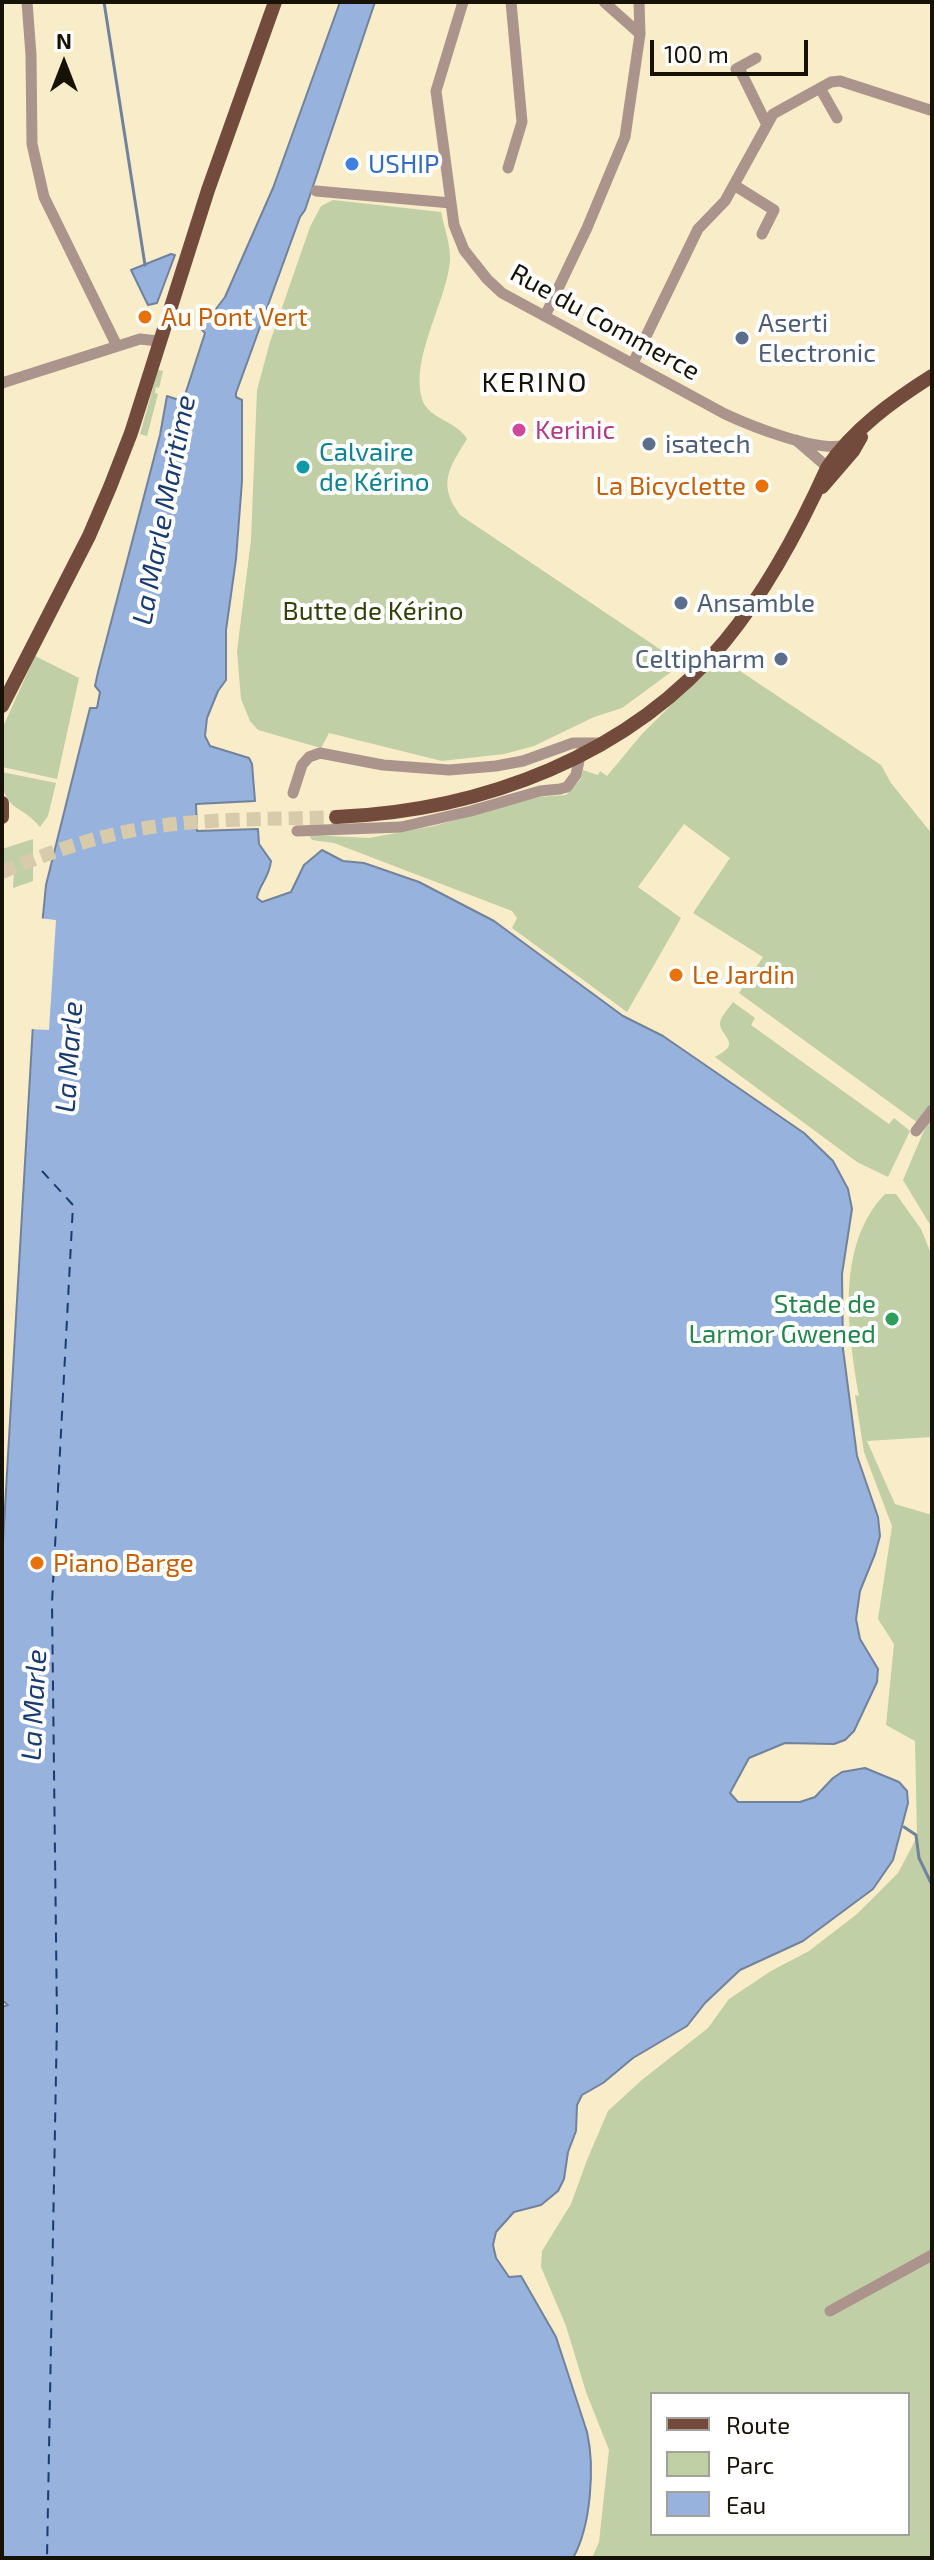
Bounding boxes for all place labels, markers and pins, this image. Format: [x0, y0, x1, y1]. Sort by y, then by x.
place label: USHIP [368, 148, 439, 180]
marker: USHIP [343, 155, 361, 173]
place label: Au Pont Vert [161, 301, 308, 333]
place label: Aserti Electronic [758, 307, 876, 368]
marker: Au Pont Vert [136, 308, 154, 326]
marker: Aserti Electronic [733, 329, 751, 347]
place label: Kerinic [535, 414, 615, 446]
marker: Kerinic [510, 421, 528, 439]
place label: isatech [665, 428, 751, 460]
marker: isatech [640, 435, 658, 453]
place label: Calvaire de Kérino [319, 436, 429, 498]
marker: Calvaire de Kérino [294, 458, 312, 476]
place label: La Bicyclette [596, 470, 746, 502]
marker: La Bicyclette [753, 477, 771, 495]
place label: Ansamble [697, 587, 815, 619]
marker: Ansamble [672, 594, 690, 612]
place label: Celtipharm [635, 643, 765, 675]
marker: Celtipharm [772, 650, 790, 668]
place label: Le Jardin [692, 959, 795, 991]
marker: Le Jardin [667, 966, 685, 984]
place label: Stade de Larmor Gwened [689, 1288, 876, 1350]
marker: Stade de Larmor Gwened [883, 1310, 901, 1328]
place label: Piano Barge [53, 1547, 194, 1579]
marker: Piano Barge [28, 1554, 46, 1572]

